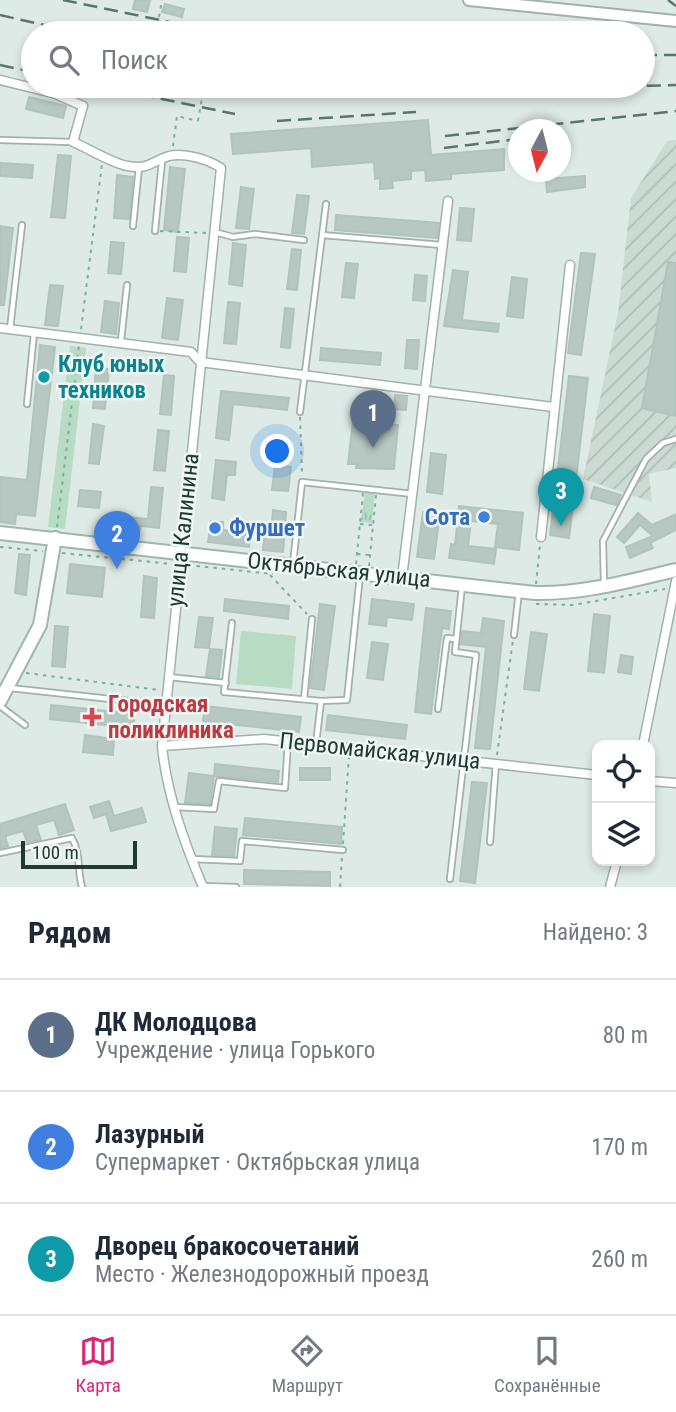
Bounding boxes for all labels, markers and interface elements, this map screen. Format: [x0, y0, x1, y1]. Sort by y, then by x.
search box [21, 21, 655, 98]
icon: search [45, 41, 83, 79]
text: Поиск [101, 45, 168, 75]
north arrow [508, 119, 571, 182]
place label: Клуб юных техников [58, 351, 165, 404]
marker: Клуб юных техников [36, 369, 52, 385]
pin: 1 [350, 390, 396, 448]
your location [260, 434, 294, 468]
street label: улица Калинина [162, 452, 204, 608]
pin: 3 [538, 468, 584, 526]
place label: Сота [425, 504, 470, 531]
marker: Сота [476, 509, 492, 525]
pin: 2 [94, 511, 140, 569]
place label: Фуршет [229, 515, 305, 542]
marker: Фуршет [207, 520, 223, 536]
street label: Октябрьская улица [246, 547, 432, 593]
place label: Городская поликлиника [108, 691, 234, 744]
marker: Городская поликлиника [82, 707, 102, 727]
street label: Первомайская улица [278, 727, 482, 775]
map controls [592, 740, 655, 866]
button: locate [592, 740, 655, 803]
button: layers [592, 803, 655, 866]
scale bar [21, 838, 136, 870]
text: 100 m [32, 841, 79, 864]
text: Рядом [28, 915, 112, 950]
text: Найдено: 3 [543, 919, 648, 946]
text: ДК Молодцова [95, 1007, 257, 1037]
text: 1 [45, 1022, 57, 1049]
text: 80 m [603, 1022, 648, 1049]
text: Учреждение · улица Горького [95, 1037, 375, 1064]
text: Лазурный [95, 1119, 204, 1149]
text: 2 [45, 1134, 57, 1161]
text: 170 m [591, 1134, 648, 1161]
text: Супермаркет · Октябрьская улица [95, 1149, 420, 1176]
text: Дворец бракосочетаний [95, 1231, 359, 1261]
text: 3 [45, 1246, 57, 1273]
text: 260 m [591, 1246, 648, 1273]
text: Место · Железнодорожный проезд [95, 1261, 429, 1288]
tab: Карта [75, 1332, 121, 1397]
tab: Маршрут [272, 1332, 343, 1397]
tab: Сохранённые [494, 1332, 601, 1397]

